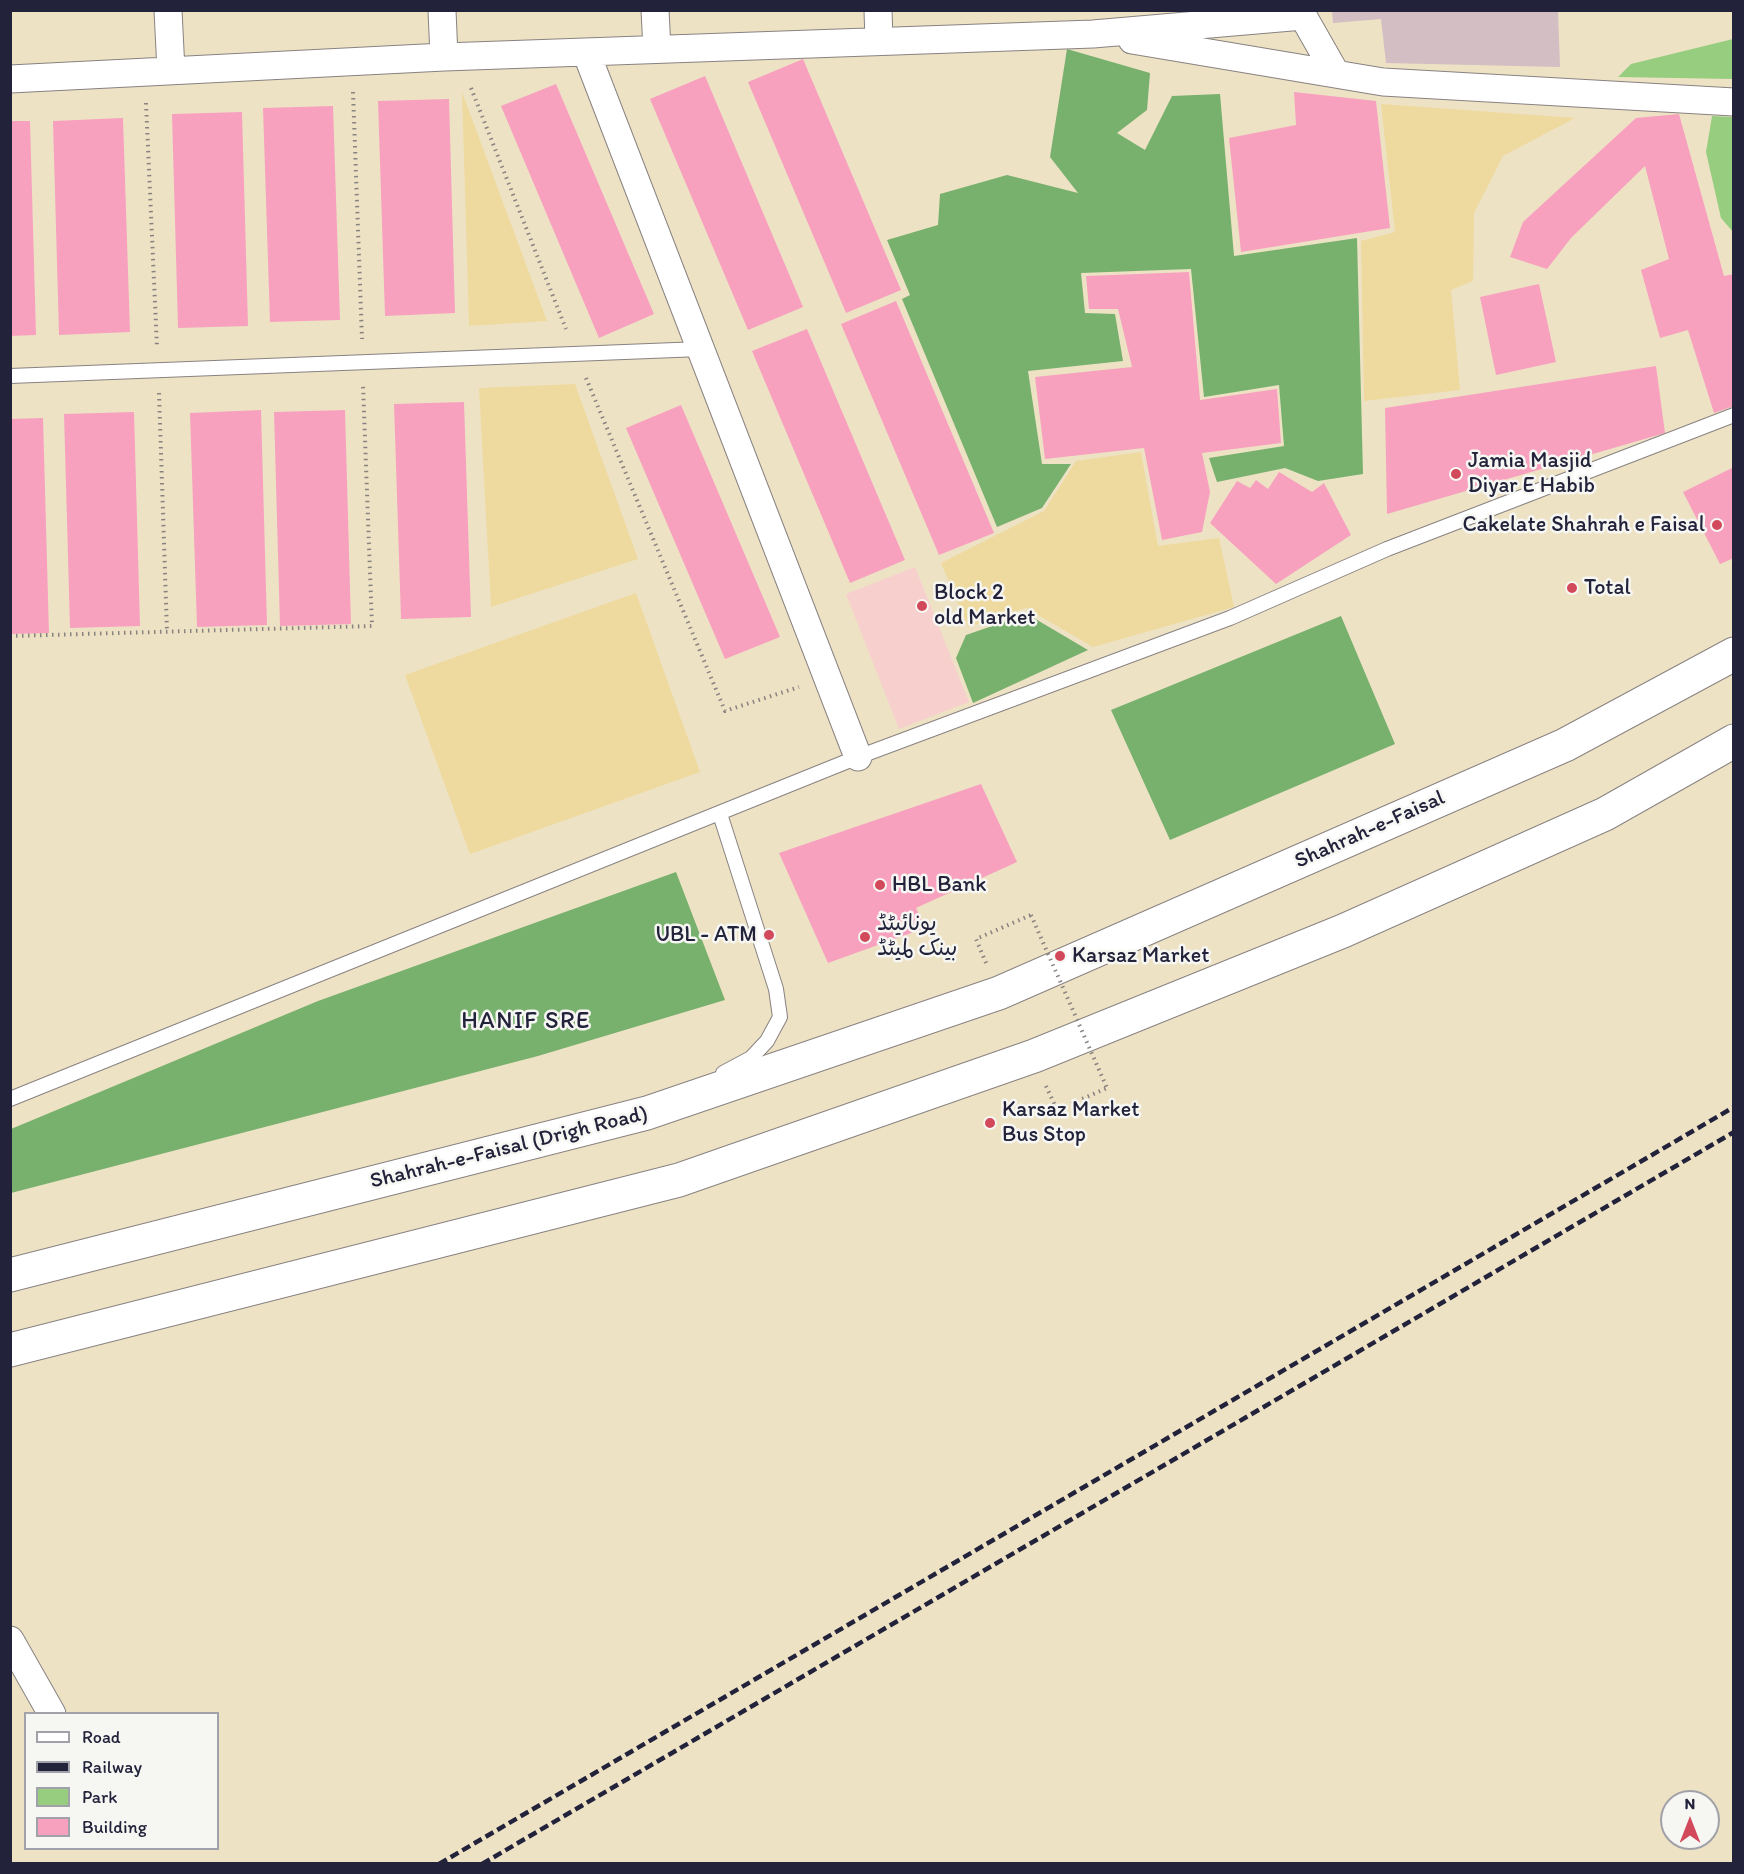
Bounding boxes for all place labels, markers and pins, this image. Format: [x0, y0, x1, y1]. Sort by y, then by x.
place label: Jamia Masjid Diyar E Habib [1468, 448, 1595, 500]
marker: Jamia Masjid Diyar E Habib [1449, 467, 1463, 481]
place label: Cakelate Shahrah e Faisal [1462, 512, 1705, 538]
marker: Cakelate Shahrah e Faisal [1710, 518, 1724, 532]
place label: Total [1584, 575, 1631, 601]
place label: Block 2 old Market [934, 580, 1036, 632]
marker: Total [1565, 581, 1579, 595]
marker: Block 2 old Market [915, 599, 929, 613]
place label: HBL Bank [892, 872, 987, 898]
marker: HBL Bank [873, 878, 887, 892]
place label: یونائیٹڈ بینک لمیٹڈ [877, 911, 958, 962]
place label: UBL - ATM [655, 922, 757, 948]
marker: UBL - ATM [762, 928, 776, 942]
marker: یونائیٹڈ بینک لمیٹڈ [858, 930, 872, 944]
place label: Karsaz Market [1072, 943, 1209, 969]
marker: Karsaz Market [1053, 949, 1067, 963]
place label: Karsaz Market Bus Stop [1002, 1097, 1139, 1148]
marker: Karsaz Market Bus Stop [983, 1116, 997, 1130]

